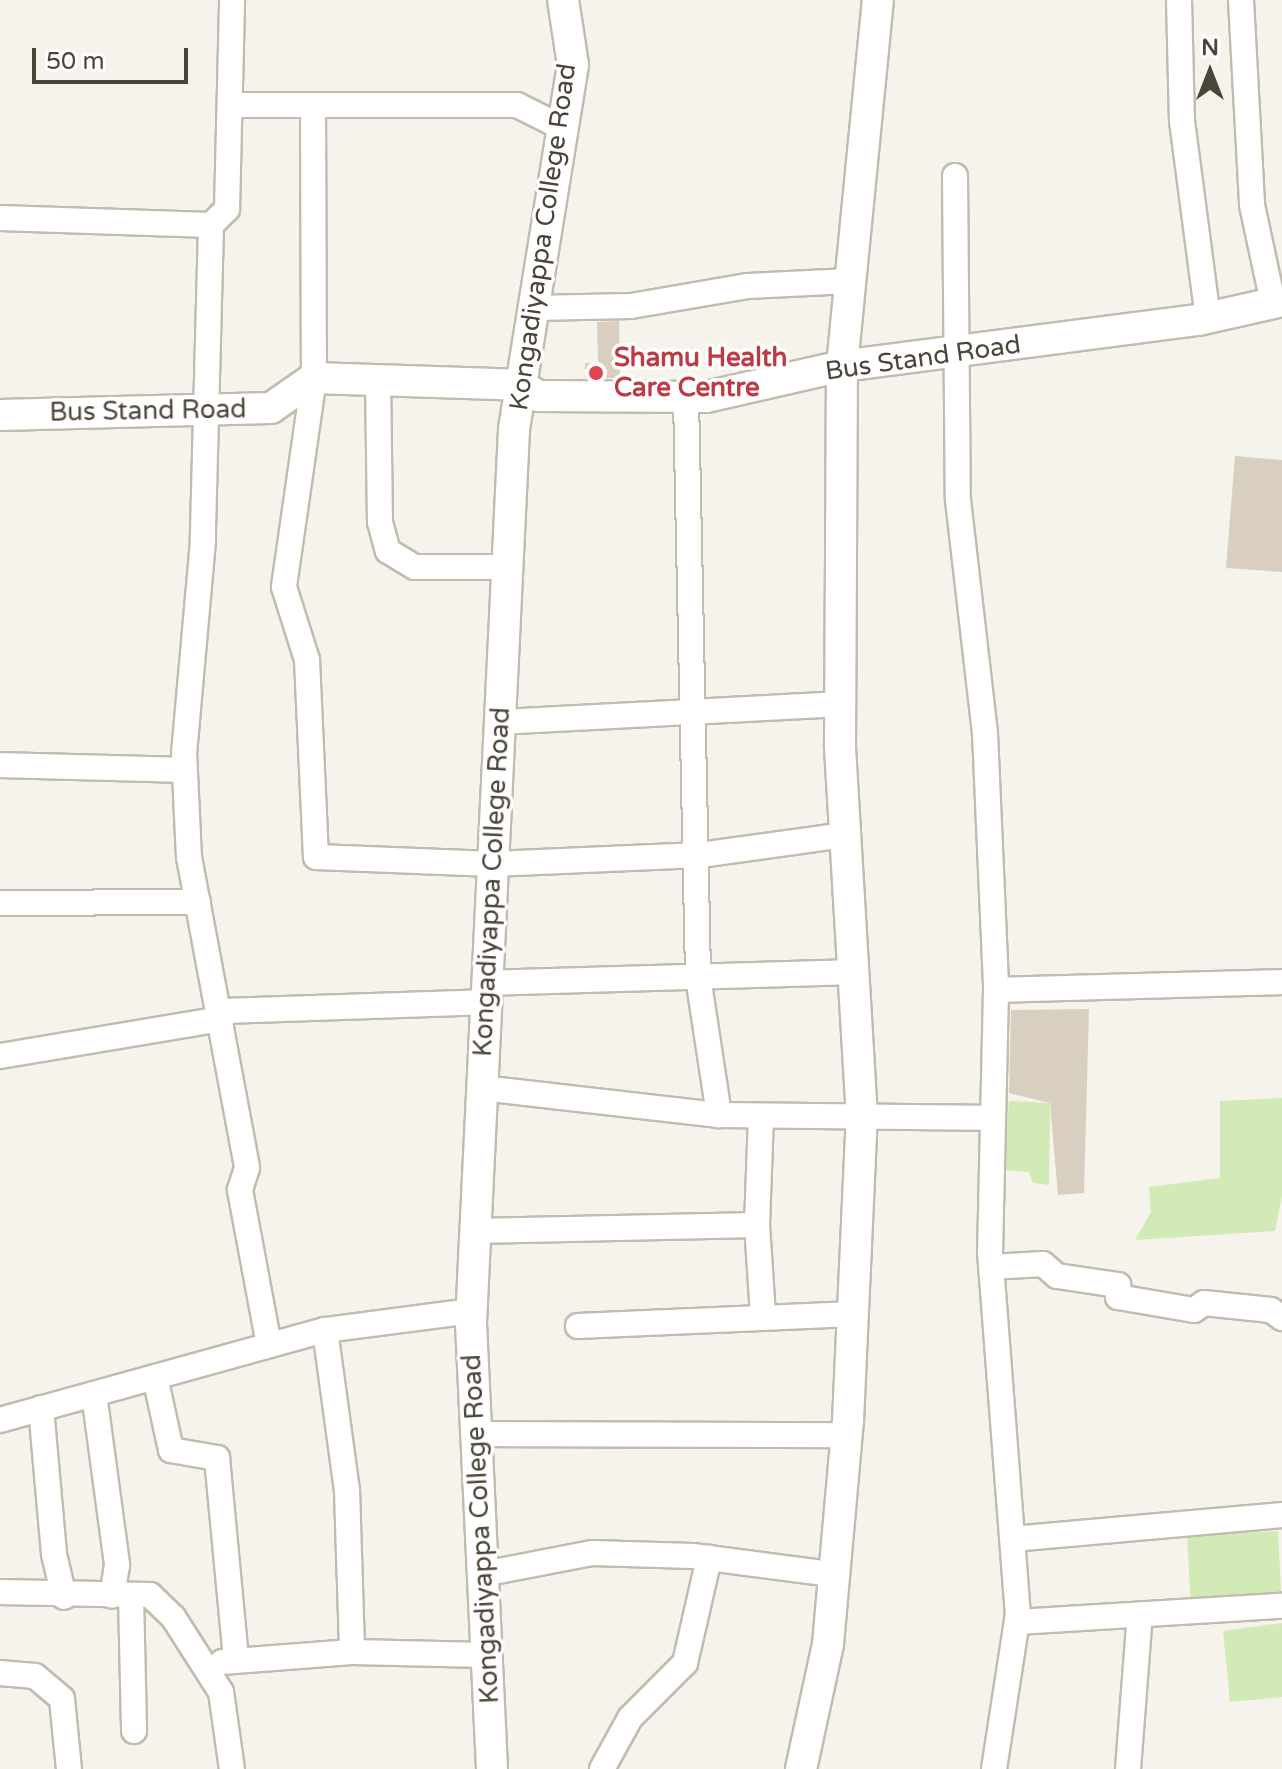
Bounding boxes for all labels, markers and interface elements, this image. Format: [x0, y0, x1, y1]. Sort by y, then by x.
scale bar [36, 32, 192, 82]
north arrow [1170, 32, 1250, 112]
text: N [1201, 35, 1219, 61]
text: 50 m [46, 47, 104, 76]
street label: Kongadiyappa College Road [503, 62, 583, 412]
street label: Bus Stand Road [823, 329, 1023, 387]
place label: Shamu Health Care Centre [614, 342, 787, 404]
marker: Shamu Health Care Centre [585, 362, 607, 384]
street label: Bus Stand Road [49, 394, 247, 428]
street label: Kongadiyappa College Road [467, 706, 517, 1058]
street label: Kongadiyappa College Road [456, 1353, 506, 1705]

